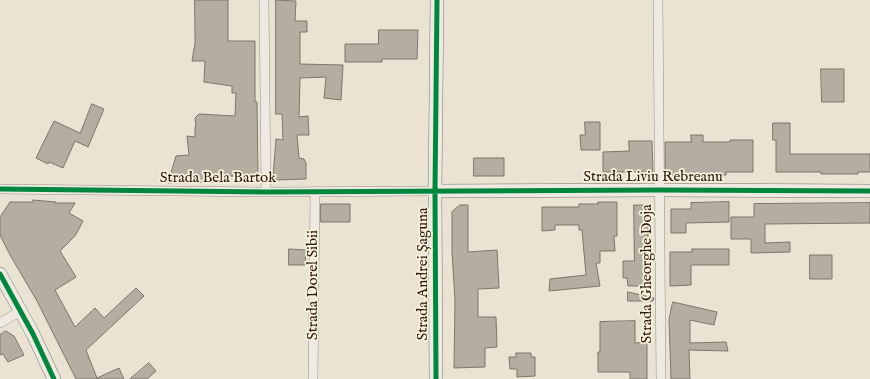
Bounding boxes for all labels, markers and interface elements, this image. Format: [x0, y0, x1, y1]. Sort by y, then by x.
street label: Strada Liviu Rebreanu [583, 169, 723, 187]
street label: Strada Bela Bartok [160, 170, 276, 188]
street label: Strada Gheorghe Doja [639, 204, 657, 344]
street label: Strada Andrei Șaguna [415, 208, 433, 340]
street label: Strada Dorel Sibii [305, 230, 323, 340]

